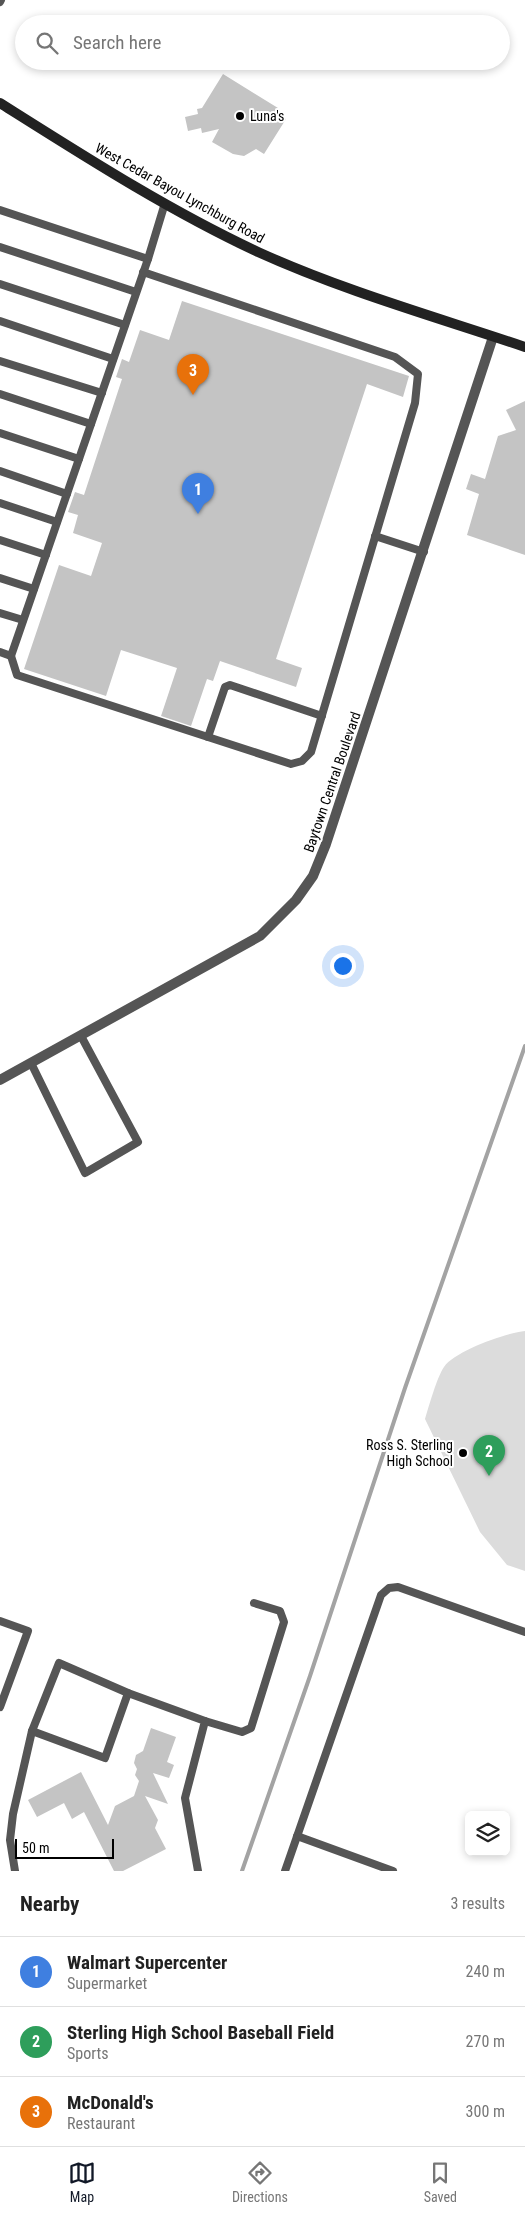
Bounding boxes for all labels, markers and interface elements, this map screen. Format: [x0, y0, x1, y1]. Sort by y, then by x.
search box [15, 15, 510, 70]
icon: search [33, 29, 61, 57]
text: Search here [73, 31, 161, 54]
place label: Luna's [250, 108, 284, 124]
marker: Luna's [234, 110, 246, 122]
street label: West Cedar Bayou Lynchburg Road [93, 140, 267, 246]
pin: 3 [177, 354, 209, 395]
pin: 1 [182, 473, 214, 514]
street label: Baytown Central Boulevard [300, 710, 364, 854]
your location [330, 953, 356, 979]
pin: 2 [473, 1435, 505, 1476]
place label: Ross S. Sterling High School [366, 1437, 453, 1469]
marker: Ross S. Sterling High School [457, 1447, 469, 1459]
map controls [465, 1811, 510, 1856]
button: layers [465, 1811, 510, 1856]
scale bar [15, 1836, 114, 1859]
text: 50 m [22, 1840, 50, 1856]
text: Nearby [20, 1892, 79, 1916]
text: 3 results [450, 1894, 505, 1913]
text: Walmart Supercenter [67, 1951, 227, 1974]
text: 1 [32, 1962, 40, 1981]
text: 240 m [466, 1962, 505, 1981]
text: Supermarket [67, 1974, 147, 1993]
text: Sterling High School Baseball Field [67, 2021, 334, 2044]
text: 2 [32, 2032, 40, 2051]
text: 270 m [466, 2032, 505, 2051]
text: Sports [67, 2044, 109, 2063]
text: McDonald's [67, 2091, 154, 2114]
text: 3 [32, 2102, 40, 2121]
text: 300 m [466, 2102, 505, 2121]
text: Restaurant [67, 2114, 135, 2133]
tab: Map [68, 2159, 96, 2205]
tab: Directions [232, 2159, 288, 2205]
tab: Saved [424, 2159, 457, 2205]

